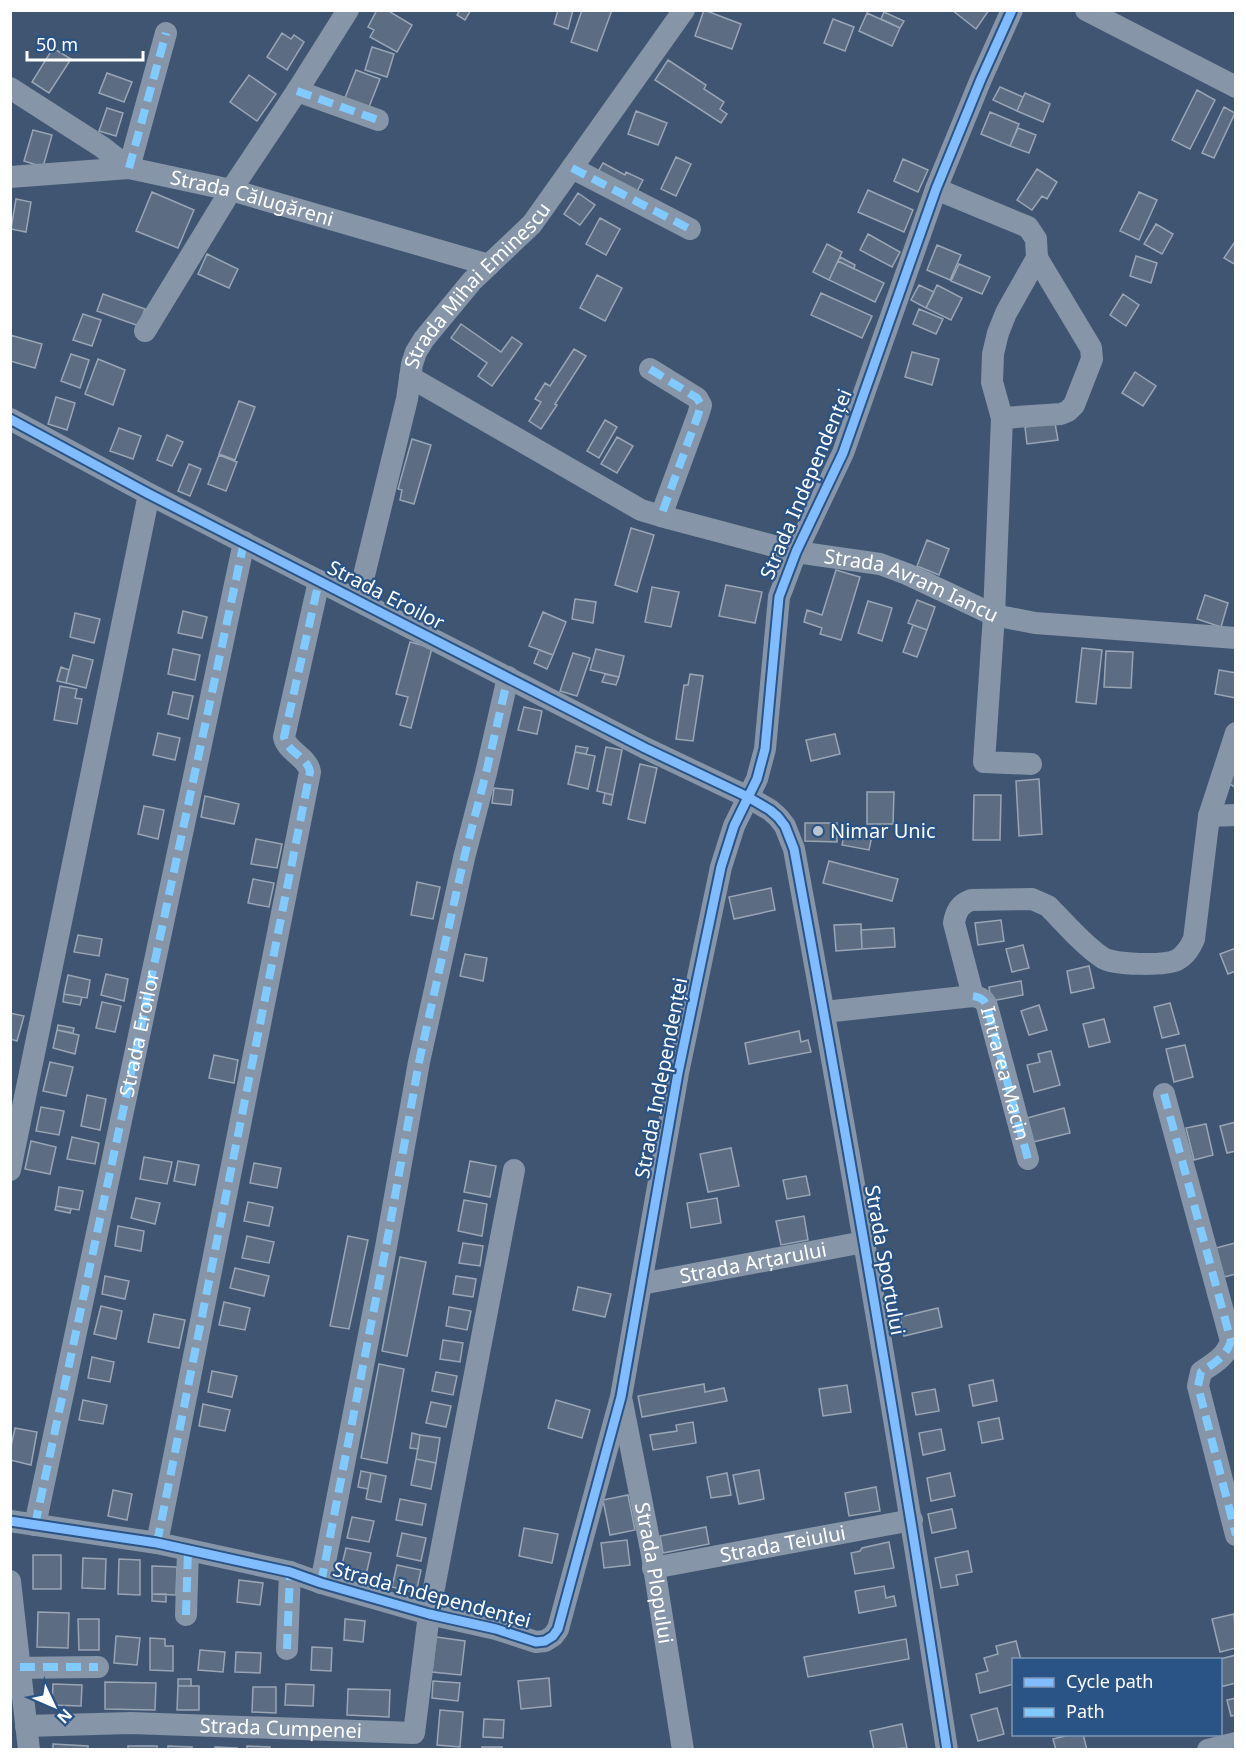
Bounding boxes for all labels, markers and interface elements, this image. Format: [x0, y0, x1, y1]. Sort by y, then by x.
scale bar [27, 24, 142, 62]
text: 50 m [36, 32, 78, 56]
street label: Strada Călugăreni [168, 163, 337, 232]
street label: Strada Mihai Eminescu [397, 197, 556, 372]
street label: Strada Independenței [753, 385, 858, 583]
street label: Strada Avram Iancu [823, 542, 1003, 628]
street label: Strada Eroilor [323, 554, 449, 636]
place label: Nimar Unic [830, 817, 935, 844]
marker: Nimar Unic [811, 824, 825, 838]
street label: Strada Eroilor [112, 969, 165, 1099]
street label: Strada Independenței [628, 975, 693, 1181]
street label: Intrarea Macin [975, 1003, 1036, 1143]
street label: Strada Sportului [859, 1183, 912, 1337]
street label: Strada Arțarului [677, 1235, 829, 1289]
street label: Strada Plopului [629, 1500, 680, 1645]
street label: Strada Teiului [718, 1519, 848, 1568]
street label: Strada Independenței [330, 1555, 534, 1634]
legend [1012, 1658, 1222, 1736]
text: Cycle path [1066, 1669, 1153, 1693]
north arrow [24, 1676, 84, 1736]
text: Path [1066, 1699, 1105, 1723]
text: N [52, 1704, 77, 1729]
street label: Strada Cumpenei [199, 1711, 362, 1744]

